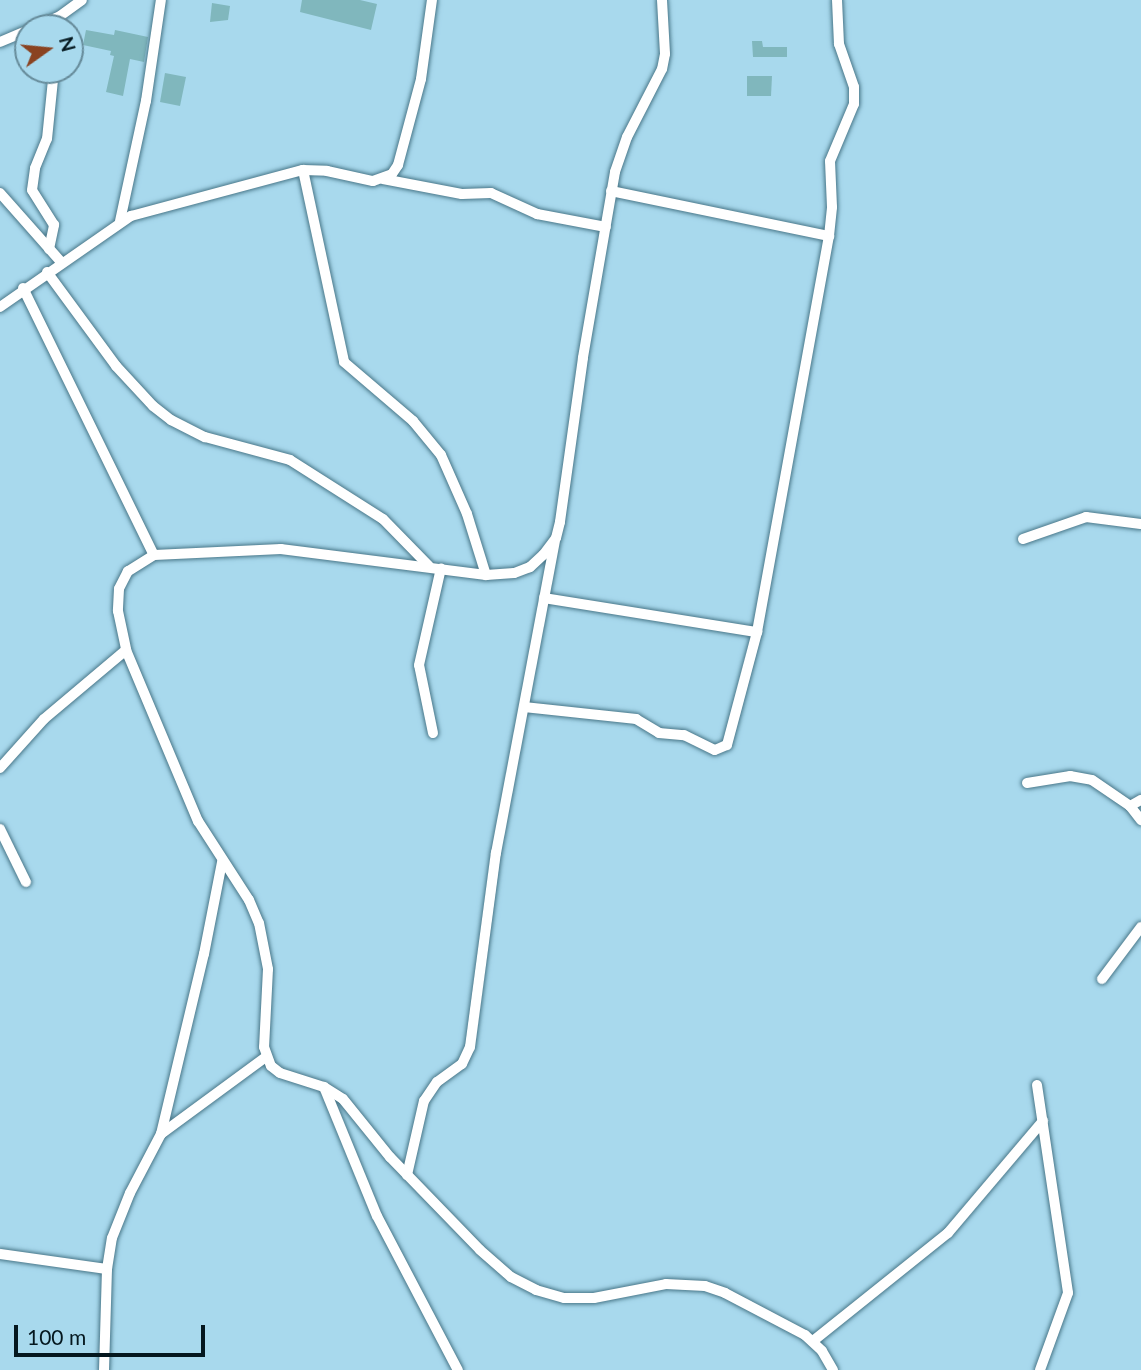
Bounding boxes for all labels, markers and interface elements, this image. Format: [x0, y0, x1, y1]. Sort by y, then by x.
north arrow [14, 14, 84, 84]
text: N [55, 34, 81, 54]
scale bar [18, 1310, 208, 1354]
text: 100 m [27, 1324, 86, 1349]

